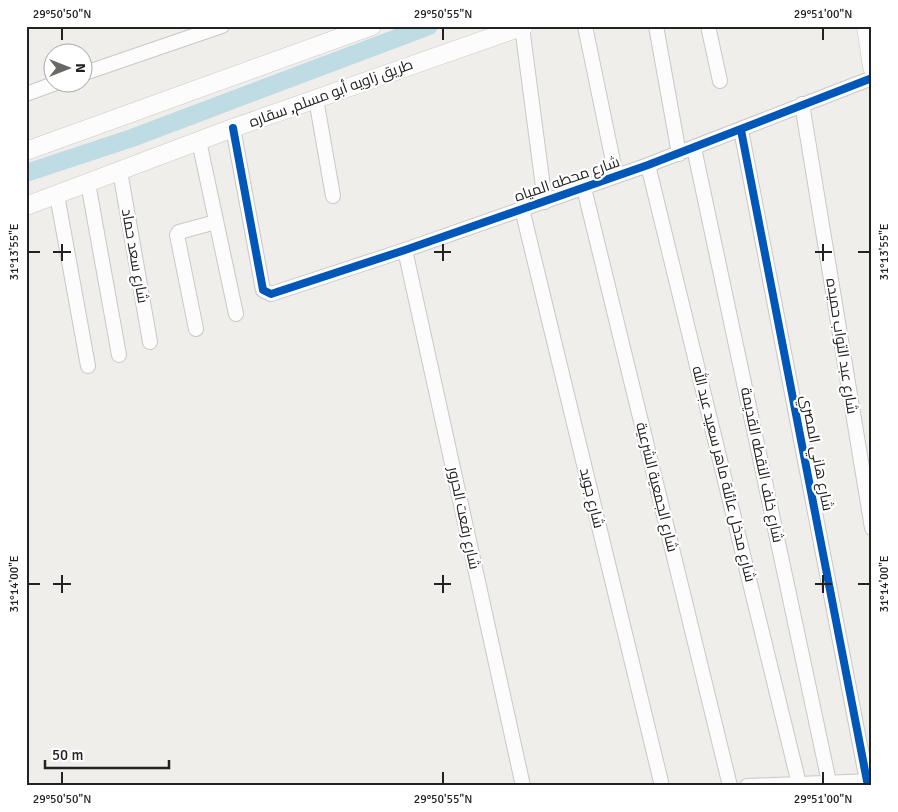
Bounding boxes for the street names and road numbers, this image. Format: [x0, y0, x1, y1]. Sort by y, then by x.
street label: طريق زاويه أبو مسلم, سقاره [246, 54, 416, 132]
street label: شارع محطه المياه [512, 153, 623, 207]
street label: شارع سعد حماد [116, 207, 152, 305]
street label: شارع عبد التواب حميده [820, 277, 862, 415]
street label: شارع مدخل عائلة ماهر سعيد عبد الله [686, 364, 761, 584]
street label: شارع خلف النقطه القديمة [735, 386, 787, 545]
street label: شارع هاني المصري [794, 393, 837, 513]
street label: شارع الجمعية الشرعية [630, 420, 682, 554]
street label: شارع رفعت الحرور [442, 464, 484, 571]
street label: شارع جويد [574, 466, 608, 530]

